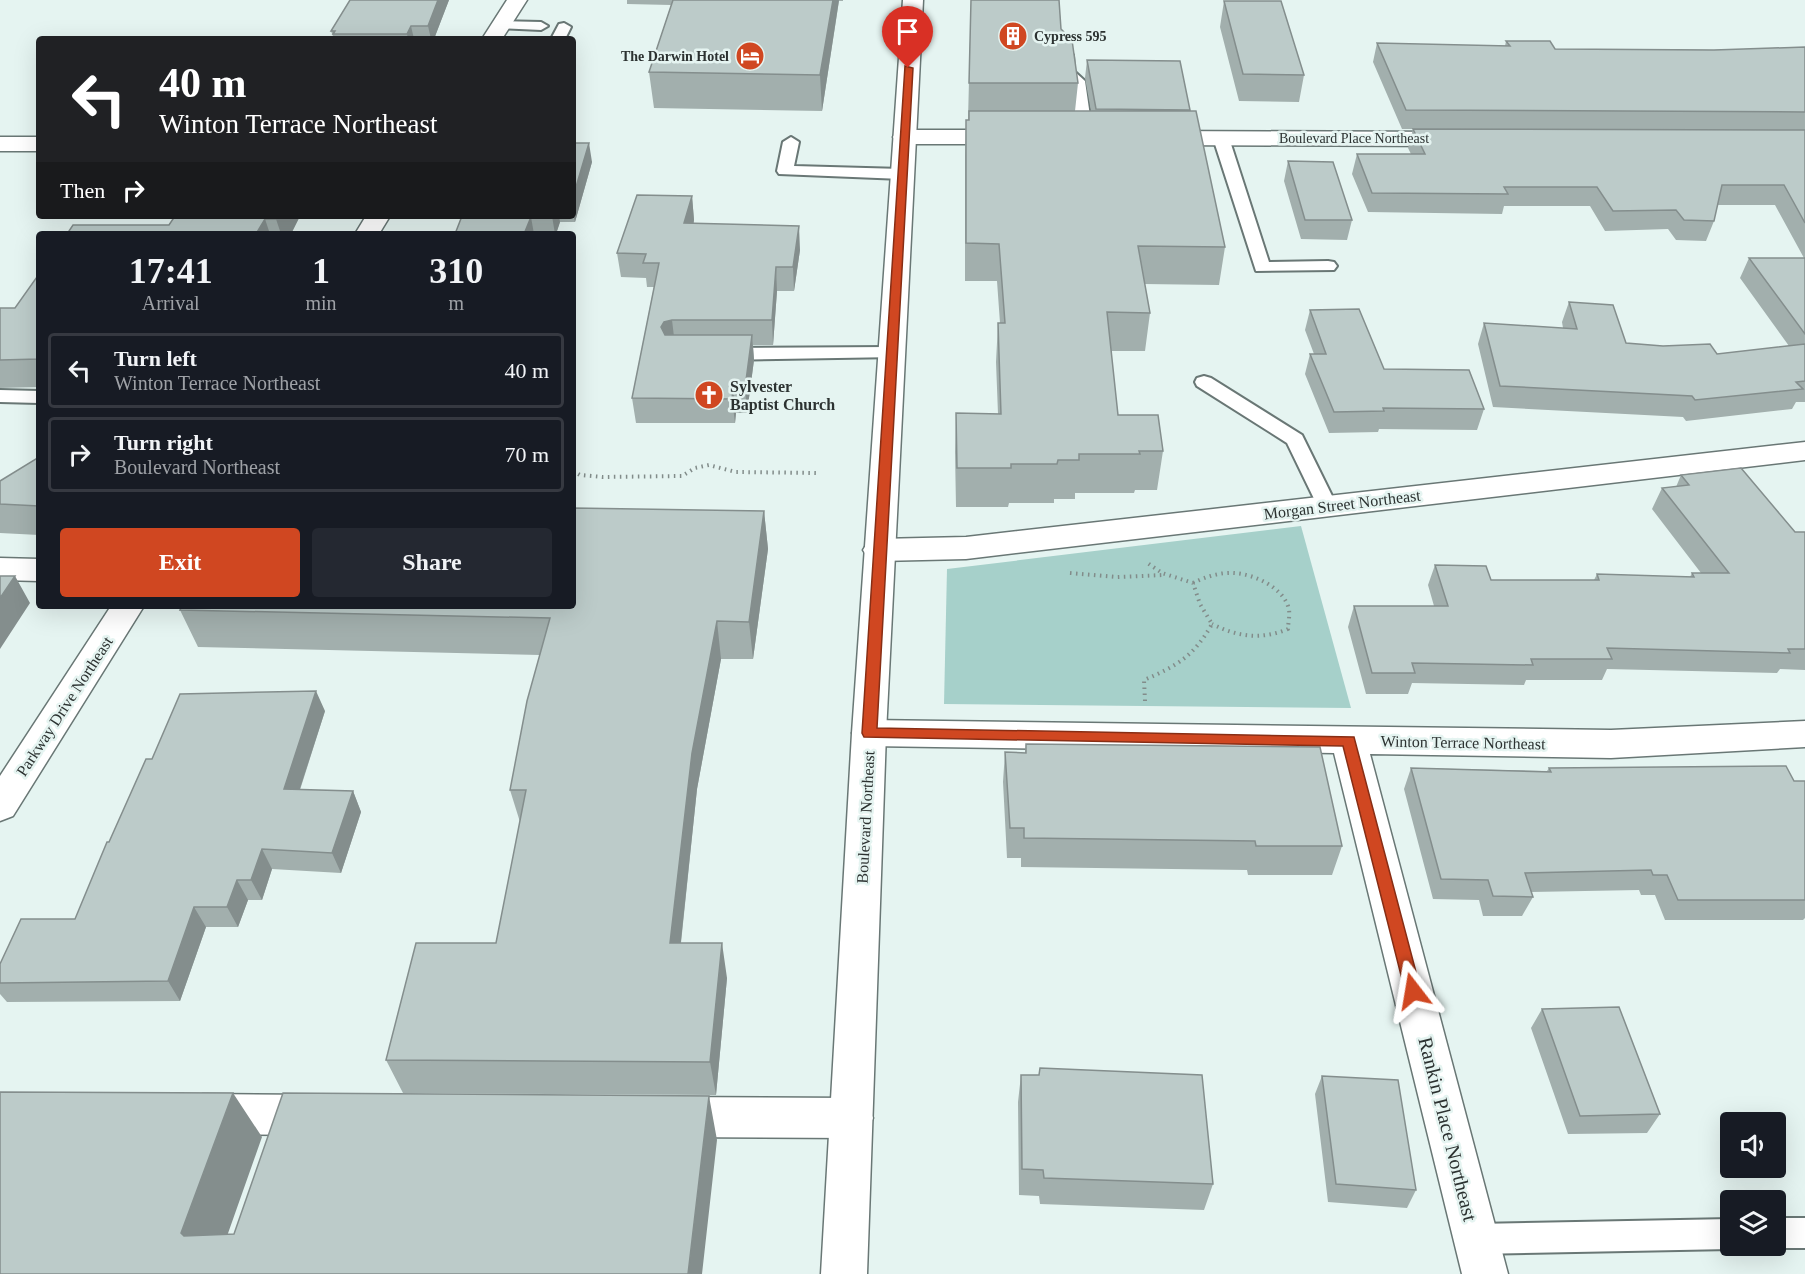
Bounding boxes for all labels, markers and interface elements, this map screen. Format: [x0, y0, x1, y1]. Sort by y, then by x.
pin [882, 6, 933, 68]
icon: arrive [891, 15, 924, 48]
building icon: Cypress 595 [997, 20, 1029, 52]
place label: Cypress 595 [1034, 29, 1106, 44]
hotel icon: The Darwin Hotel [734, 40, 766, 72]
place label: The Darwin Hotel [621, 49, 729, 64]
icon: left [60, 60, 138, 138]
text: 40 m [159, 60, 247, 106]
text: Winton Terrace Northeast [159, 109, 437, 139]
street label: Boulevard Place Northeast [1279, 131, 1429, 146]
icon: right [117, 174, 150, 207]
text: Then [60, 178, 105, 203]
text: 17:41 [129, 251, 213, 291]
text: 1 [312, 251, 330, 291]
text: 310 [429, 251, 483, 291]
text: Arrival [142, 292, 200, 314]
text: min [305, 292, 337, 314]
text: m [449, 292, 464, 314]
text: Turn left [114, 346, 197, 371]
icon: left [63, 354, 96, 387]
text: 40 m [504, 358, 549, 383]
text: Winton Terrace Northeast [114, 372, 320, 394]
place label: Sylvester Baptist Church [730, 378, 835, 414]
church icon: Sylvester Baptist Church [693, 379, 725, 411]
text: Turn right [114, 430, 213, 455]
icon: right [63, 438, 96, 471]
text: 70 m [504, 442, 549, 467]
text: Boulevard Northeast [114, 456, 280, 478]
street label: Morgan Street Northeast [1263, 486, 1422, 524]
button: Exit [60, 528, 300, 597]
button: Share [312, 528, 552, 597]
street label: Parkway Drive Northeast [13, 633, 117, 780]
street label: Winton Terrace Northeast [1380, 733, 1546, 752]
street label: Boulevard Northeast [854, 750, 877, 884]
position arrow [1381, 959, 1445, 1023]
street label: Rankin Place Northeast [1414, 1035, 1482, 1224]
map controls [1720, 1112, 1786, 1256]
button: sound [1720, 1112, 1786, 1178]
button: layers [1720, 1190, 1786, 1256]

